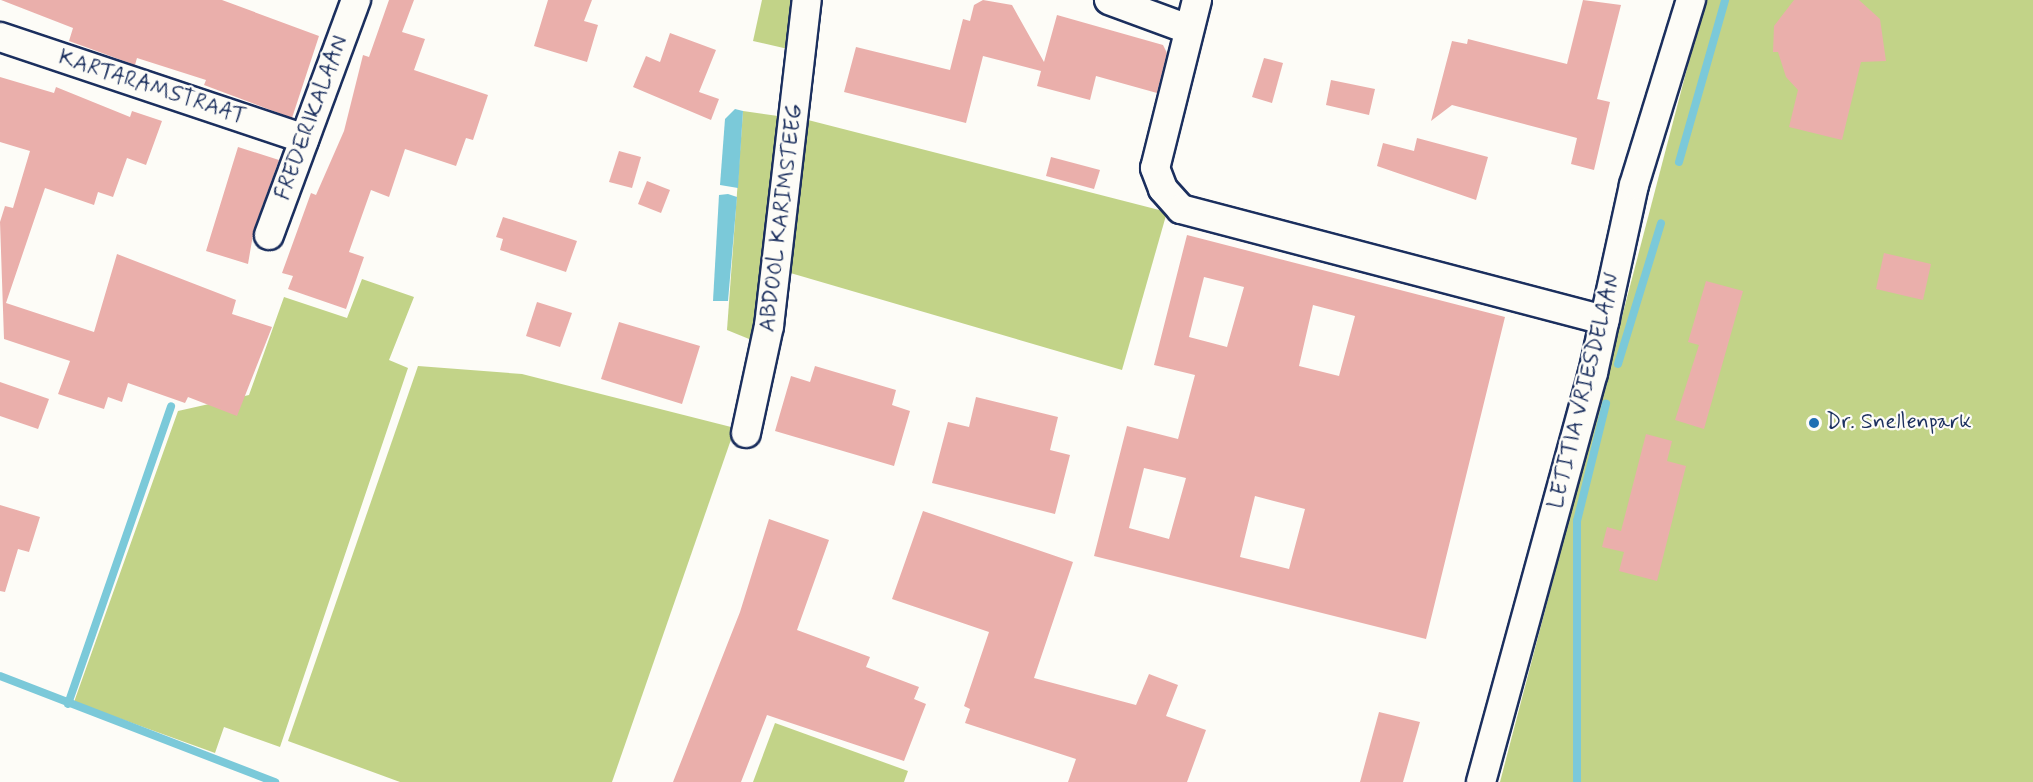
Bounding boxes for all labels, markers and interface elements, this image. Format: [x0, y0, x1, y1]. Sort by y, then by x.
street label: FREDERIKALAAN [270, 32, 354, 204]
street label: KARTARAMSTRAAT [55, 45, 249, 131]
street label: ABDOOL KARIMSTEEG [755, 102, 809, 334]
street label: LETITIA VRIESDELAAN [1543, 270, 1627, 512]
place label: Dr. Snellenpark [1826, 410, 1972, 436]
marker: Dr. Snellenpark [1807, 416, 1821, 430]

